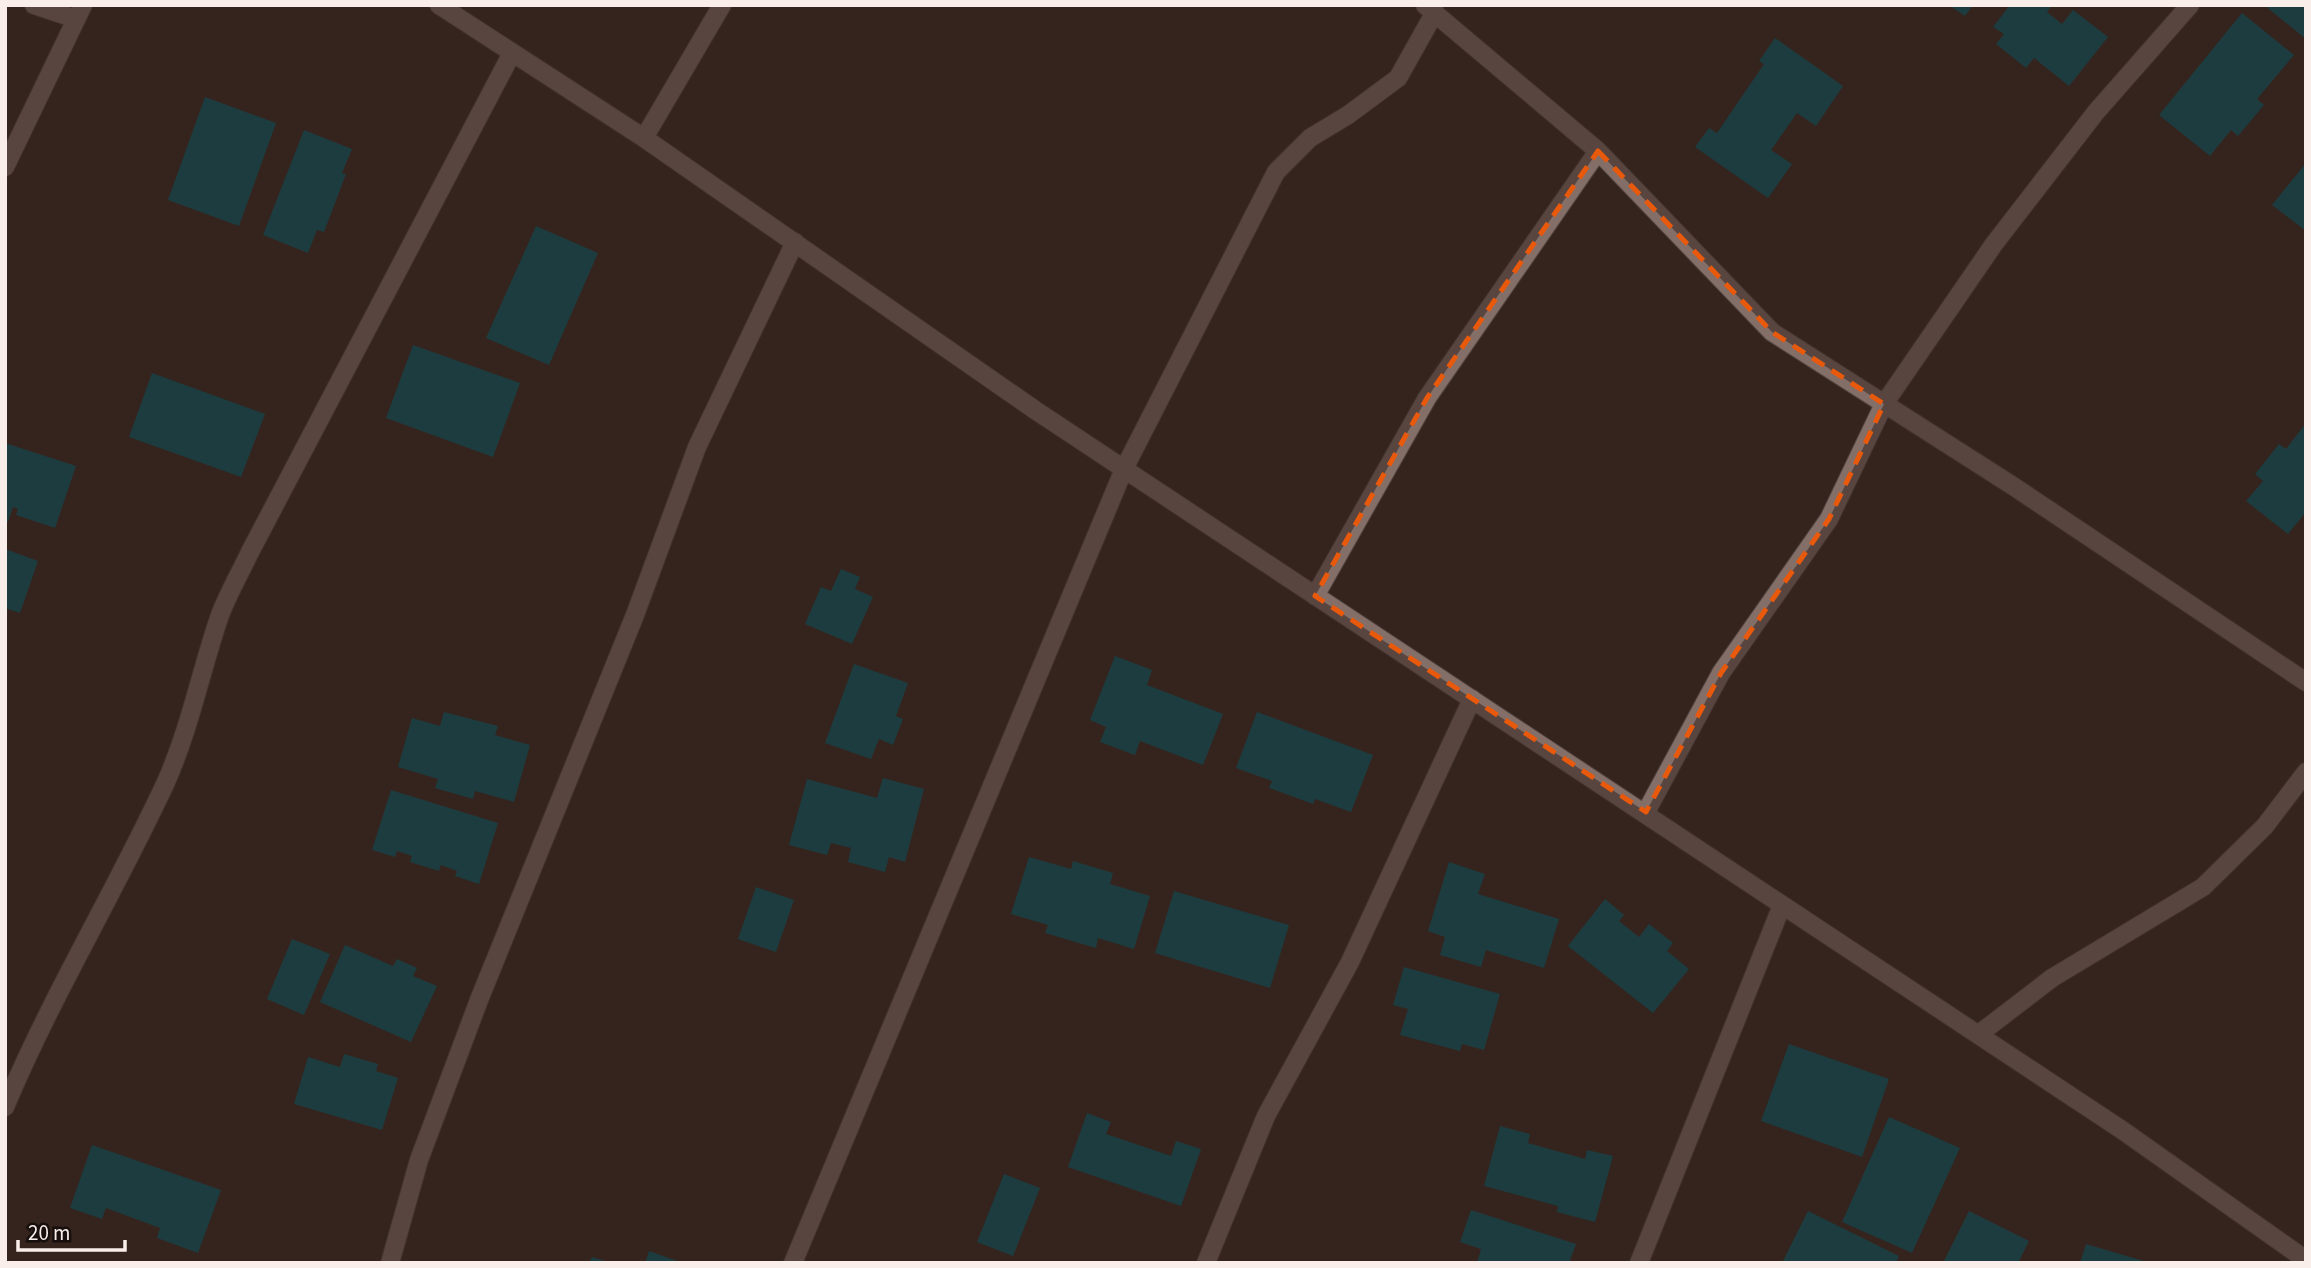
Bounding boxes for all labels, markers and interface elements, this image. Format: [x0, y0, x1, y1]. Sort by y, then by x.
scale bar [18, 1208, 124, 1252]
text: 20 m [28, 1218, 70, 1248]

